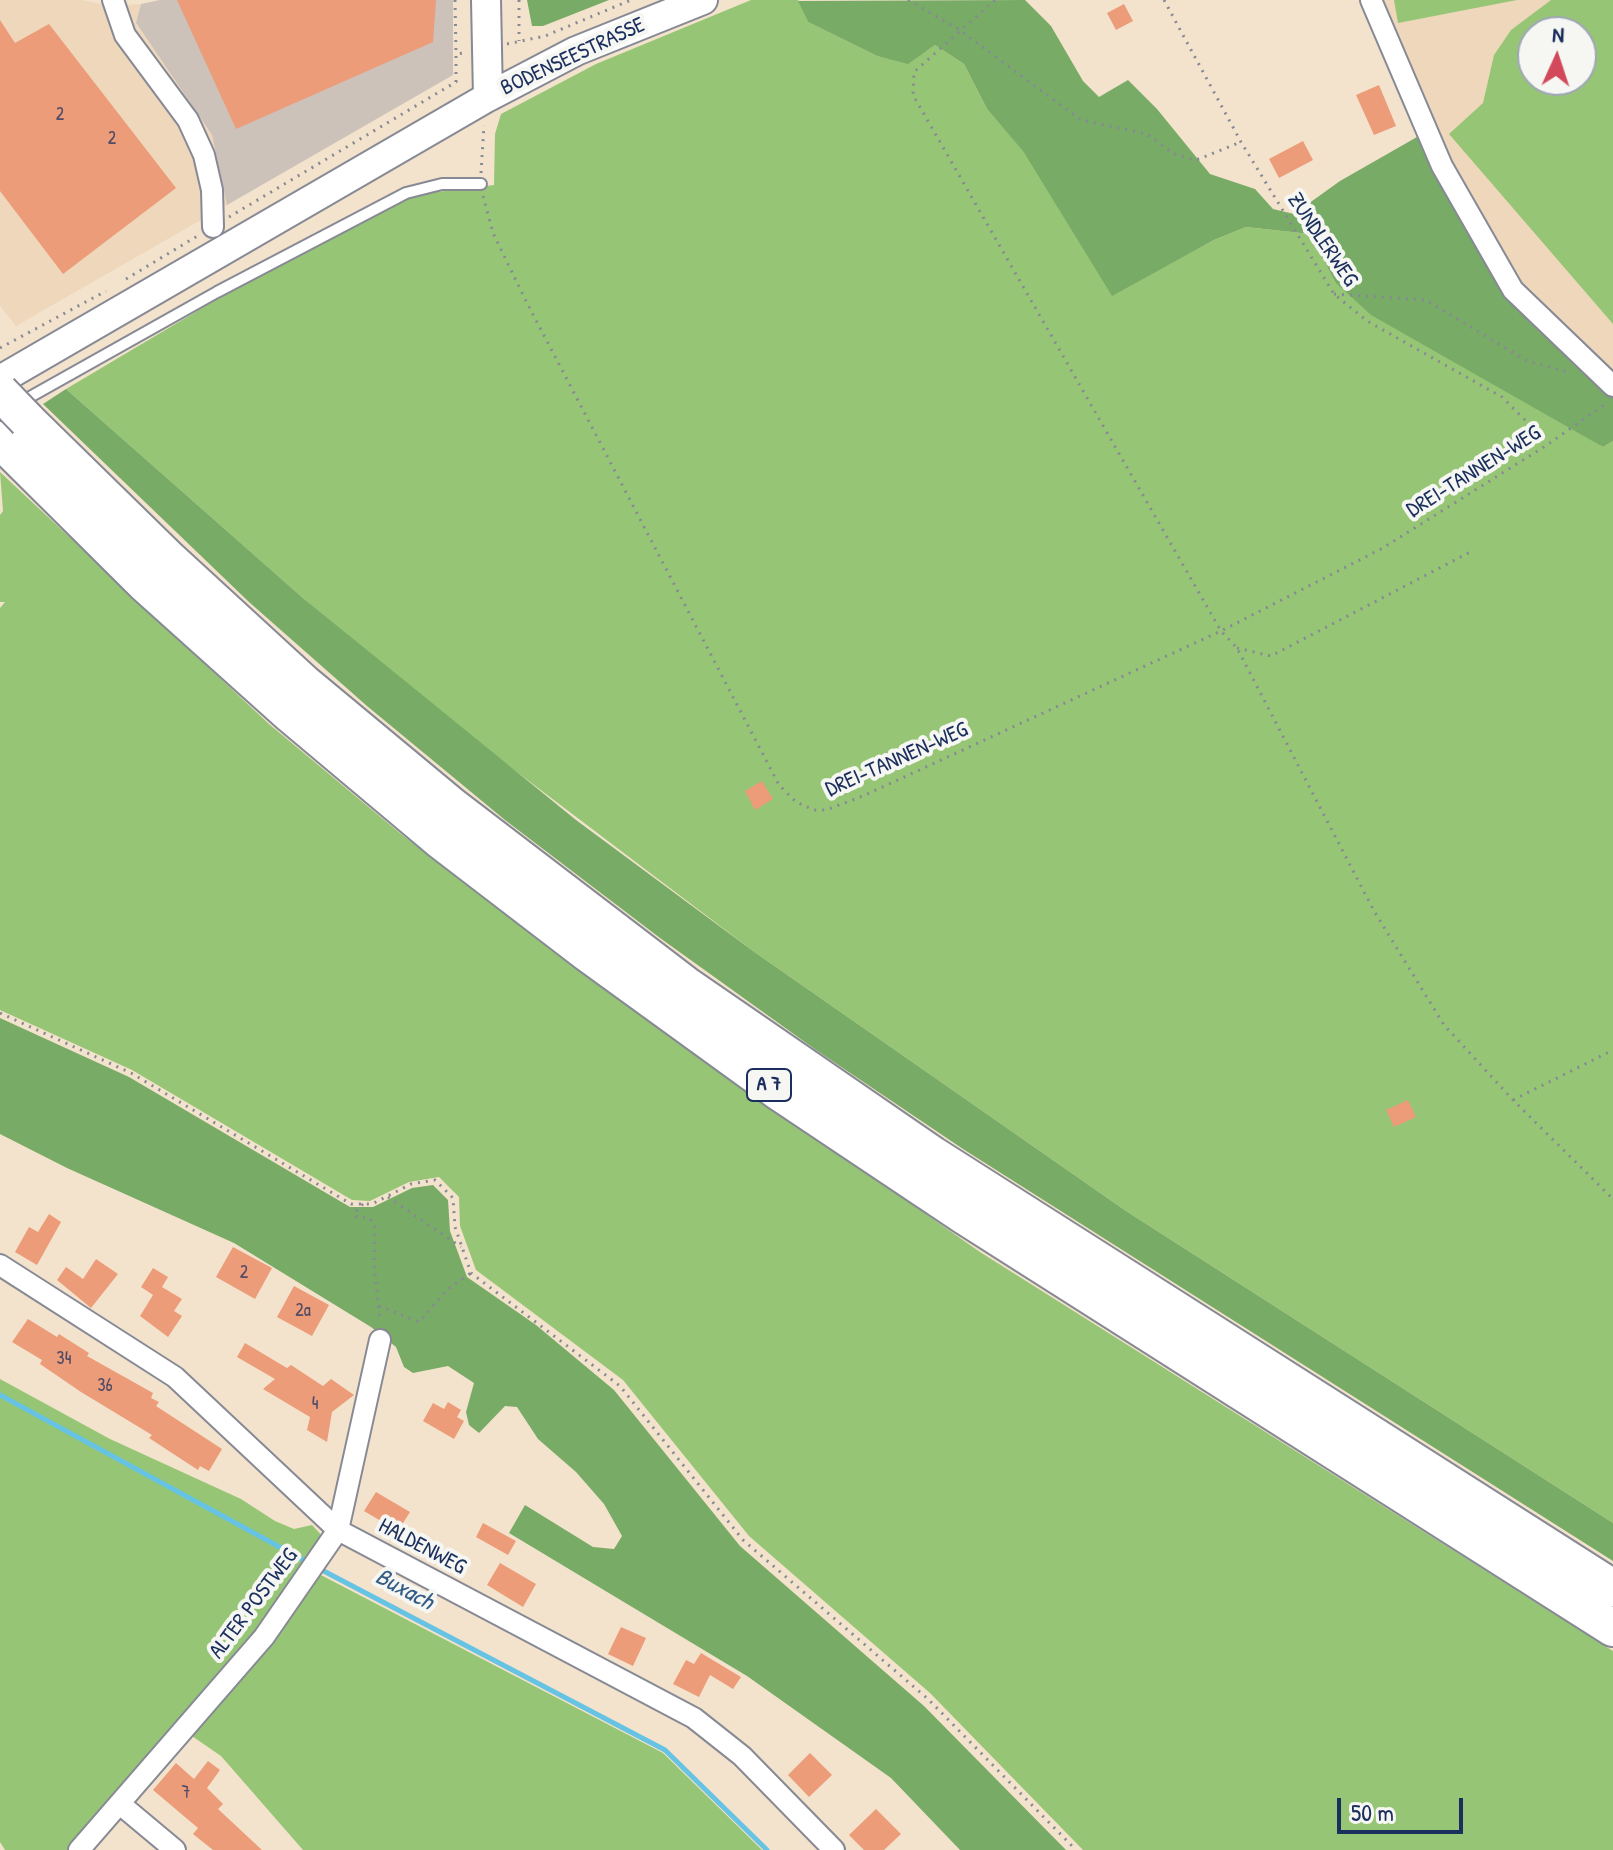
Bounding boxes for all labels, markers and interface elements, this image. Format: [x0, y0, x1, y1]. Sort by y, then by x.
street label: BODENSEESTRASSE [497, 12, 649, 102]
north arrow [1517, 16, 1597, 96]
text: N [1552, 19, 1565, 49]
house number: 2 [56, 104, 64, 126]
house number: 2 [108, 128, 116, 150]
street label: ZUNDLERWEG [1281, 188, 1363, 292]
street label: DREI-TANNEN-WEG [1402, 420, 1546, 524]
street label: DREI-TANNEN-WEG [822, 717, 972, 803]
road number: A 7 [747, 1069, 791, 1101]
house number: 2 [240, 1262, 248, 1284]
house number: 2a [295, 1300, 311, 1322]
house number: 34 [57, 1348, 71, 1370]
house number: 36 [97, 1375, 113, 1397]
house number: 4 [312, 1393, 318, 1415]
street label: HALDENWEG [374, 1513, 470, 1581]
street label: ALTER POSTWEG [204, 1544, 304, 1664]
water label: Buxach [370, 1563, 438, 1617]
house number: 7 [182, 1782, 190, 1804]
scale bar [1341, 1782, 1467, 1832]
text: 50 m [1351, 1796, 1394, 1828]

